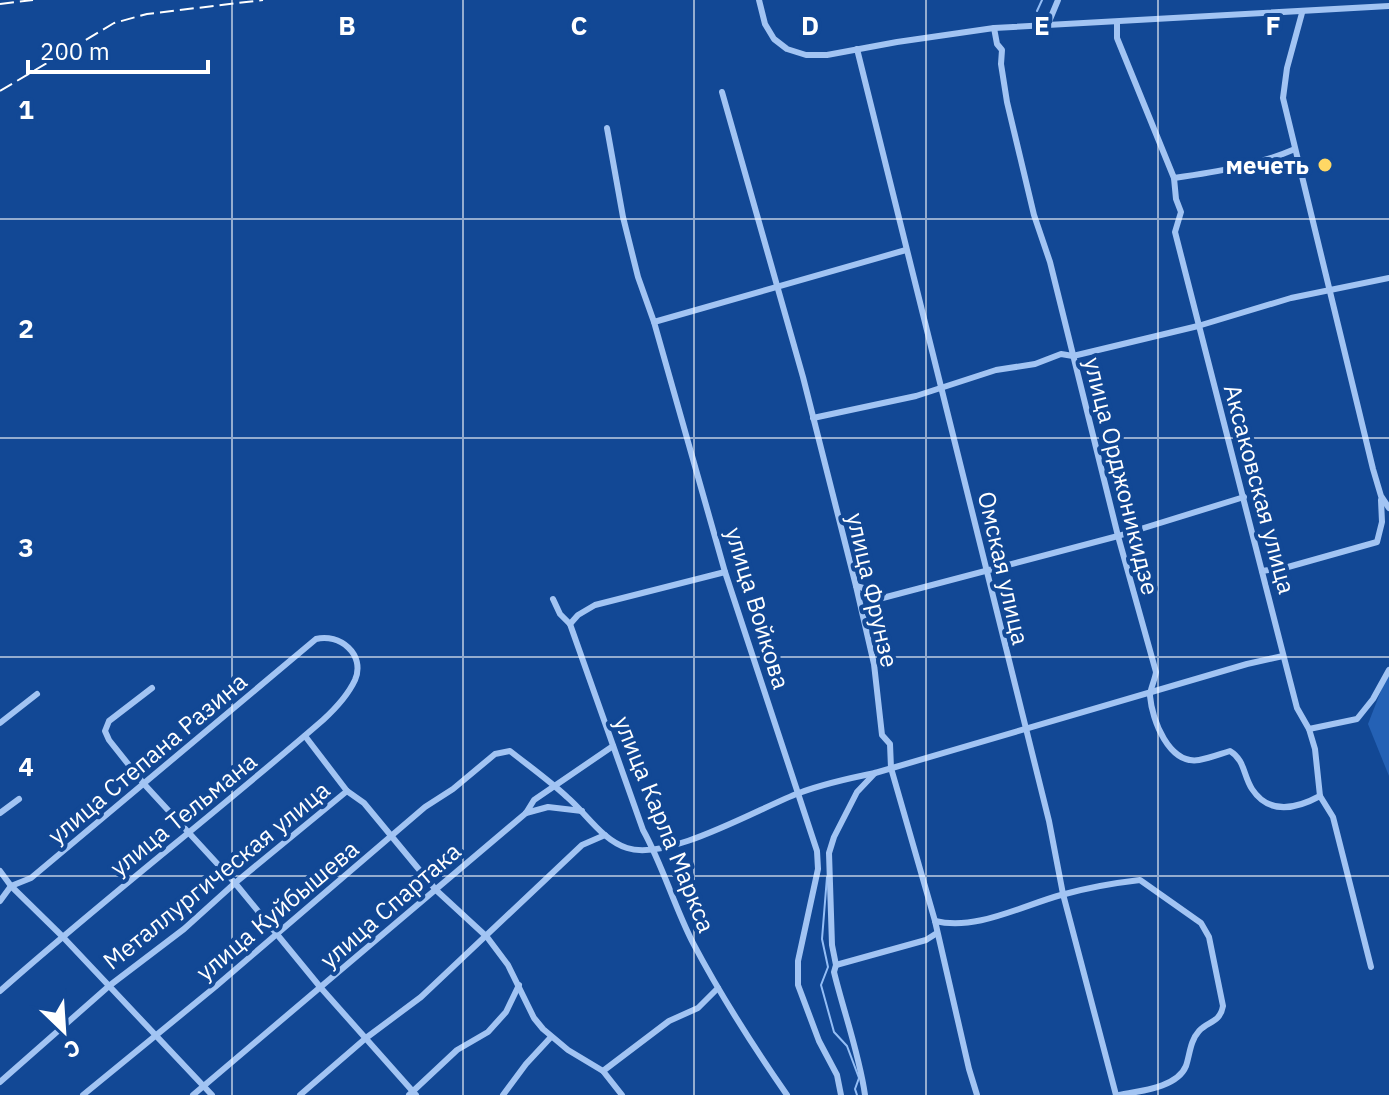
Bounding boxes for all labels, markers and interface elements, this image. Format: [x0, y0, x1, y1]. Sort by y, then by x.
text: B [338, 8, 356, 42]
text: C [571, 8, 588, 42]
text: D [801, 8, 819, 42]
text: E [1034, 8, 1050, 42]
text: F [1265, 8, 1281, 42]
scale bar [28, 24, 208, 74]
text: 200 m [40, 35, 110, 67]
text: 1 [18, 92, 34, 126]
place label: мечеть [1226, 149, 1309, 181]
marker: мечеть [1316, 156, 1334, 174]
text: 2 [18, 311, 34, 345]
street label: улица Орджоникидзе [1077, 354, 1167, 598]
street label: Аксаковская улица [1217, 381, 1303, 597]
street label: Омская улица [971, 488, 1037, 648]
street label: улица Фрунзе [840, 510, 906, 670]
street label: улица Войкова [718, 523, 798, 693]
text: 3 [18, 530, 34, 564]
street label: улица Степана Разина [41, 665, 253, 851]
street label: улица Карла Маркса [607, 711, 723, 937]
street label: улица Тельмана [103, 745, 263, 883]
text: 4 [18, 749, 34, 783]
street label: Металлургическая улица [96, 773, 336, 976]
street label: улица Куйбышева [189, 832, 365, 987]
street label: улица Спартака [313, 835, 467, 975]
north arrow [24, 991, 104, 1071]
text: С [60, 1033, 85, 1066]

